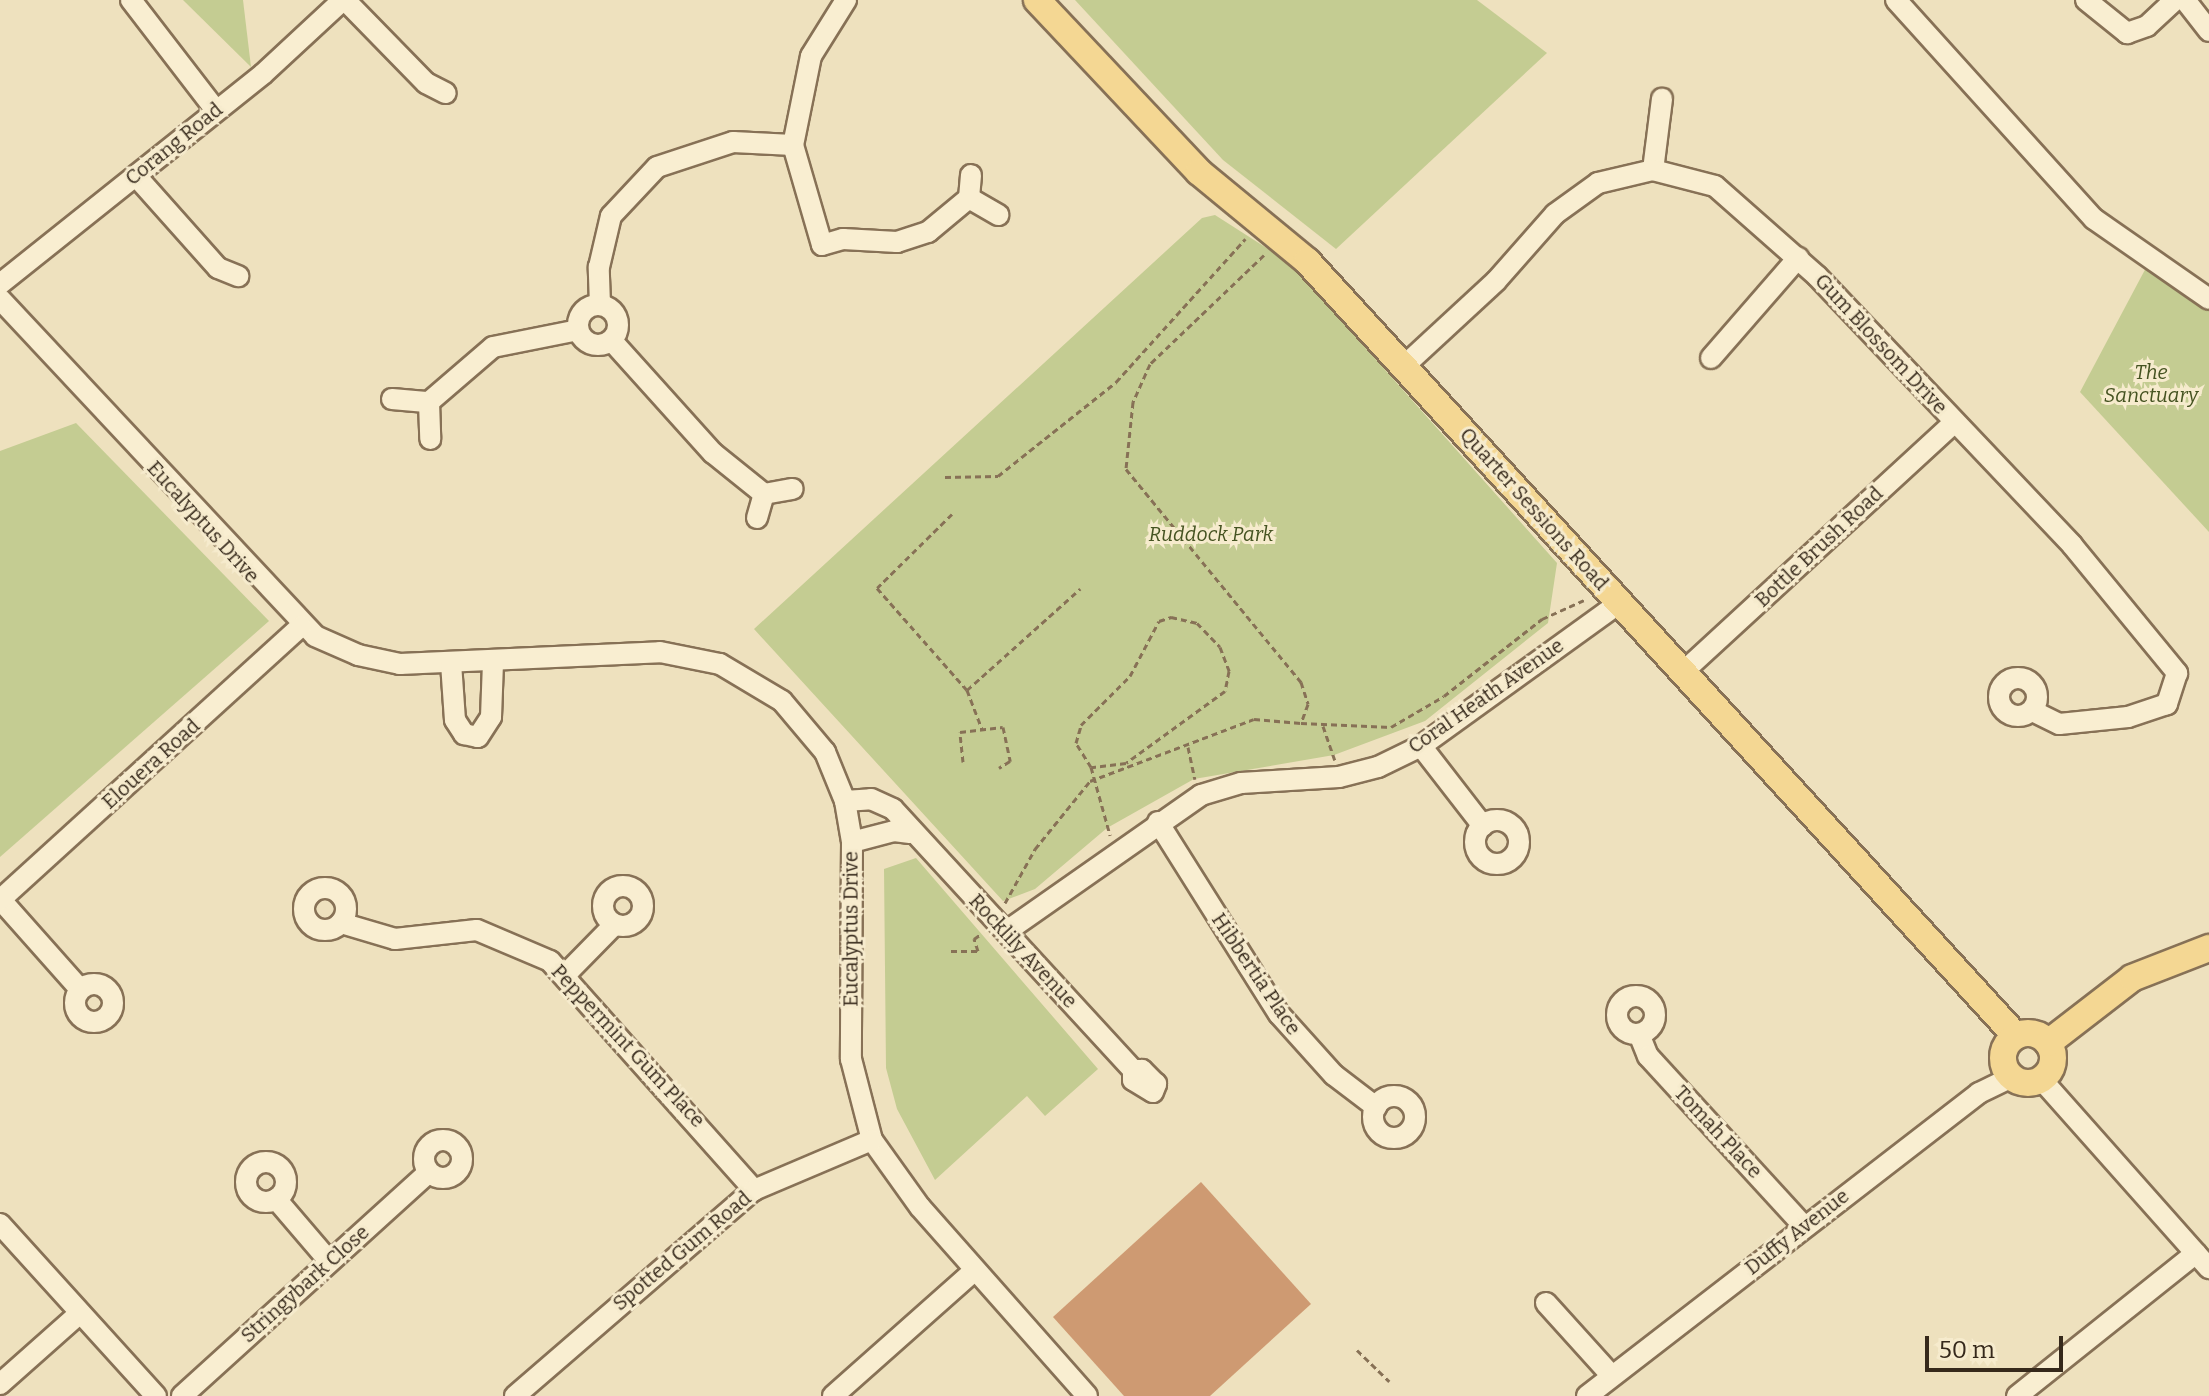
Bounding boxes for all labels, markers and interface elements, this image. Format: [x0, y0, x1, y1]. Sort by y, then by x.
street label: Corang Road [121, 98, 227, 190]
street label: Gum Blossom Drive [1810, 269, 1952, 419]
park label: The Sanctuary [2104, 360, 2198, 407]
street label: Quarter Sessions Road [1455, 423, 1613, 595]
street label: Eucalyptus Drive [142, 456, 264, 588]
street label: Bottle Brush Road [1750, 482, 1888, 612]
park label: Ruddock Park [1149, 522, 1273, 546]
street label: Coral Heath Avenue [1404, 633, 1568, 759]
street label: Elouera Road [97, 714, 205, 814]
street label: Eucalyptus Drive [839, 851, 863, 1007]
street label: Rocklily Avenue [964, 889, 1082, 1013]
street label: Hibbertia Place [1206, 909, 1306, 1039]
street label: Peppermint Gum Place [546, 960, 710, 1132]
street label: Tomah Place [1669, 1081, 1767, 1183]
street label: Duffy Avenue [1740, 1184, 1854, 1280]
street label: Spotted Gum Road [608, 1186, 756, 1316]
street label: Stringybark Close [236, 1220, 374, 1348]
scale bar [1929, 1320, 2067, 1370]
text: 50 m [1939, 1336, 1995, 1364]

